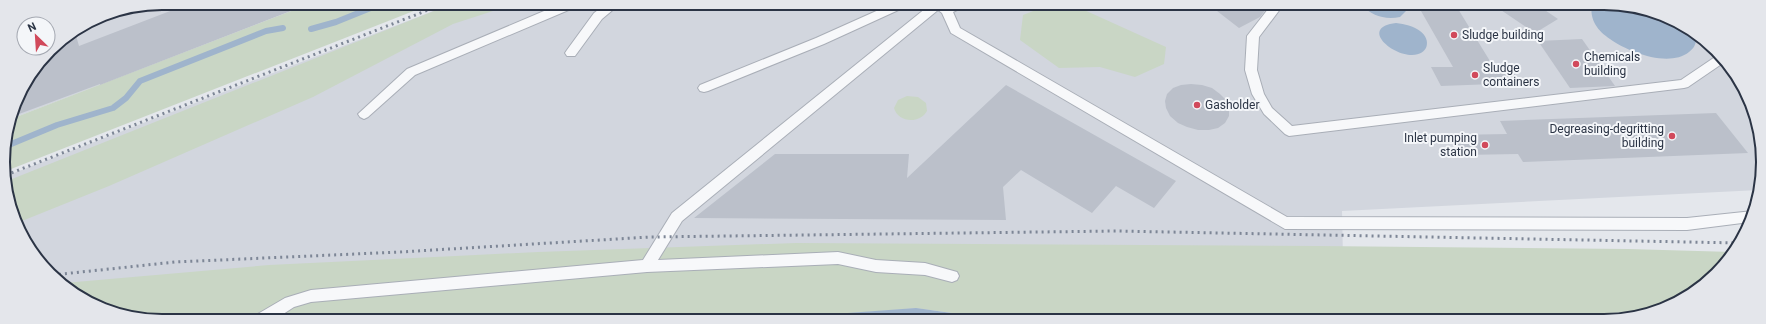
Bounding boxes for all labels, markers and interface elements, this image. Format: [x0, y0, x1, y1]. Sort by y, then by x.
north arrow [16, 16, 56, 56]
text: N [26, 20, 38, 35]
place label: Sludge building [1462, 28, 1544, 42]
marker: Sludge building [1449, 30, 1459, 40]
place label: Chemicals building [1584, 50, 1640, 78]
marker: Chemicals building [1571, 59, 1581, 69]
place label: Sludge containers [1483, 61, 1539, 89]
marker: Sludge containers [1470, 70, 1480, 80]
place label: Gasholder [1205, 98, 1259, 112]
marker: Gasholder [1192, 100, 1202, 110]
place label: Degreasing-degritting building [1549, 122, 1664, 150]
place label: Inlet pumping station [1404, 131, 1477, 159]
marker: Degreasing-degritting building [1667, 131, 1677, 141]
marker: Inlet pumping station [1480, 140, 1490, 150]

